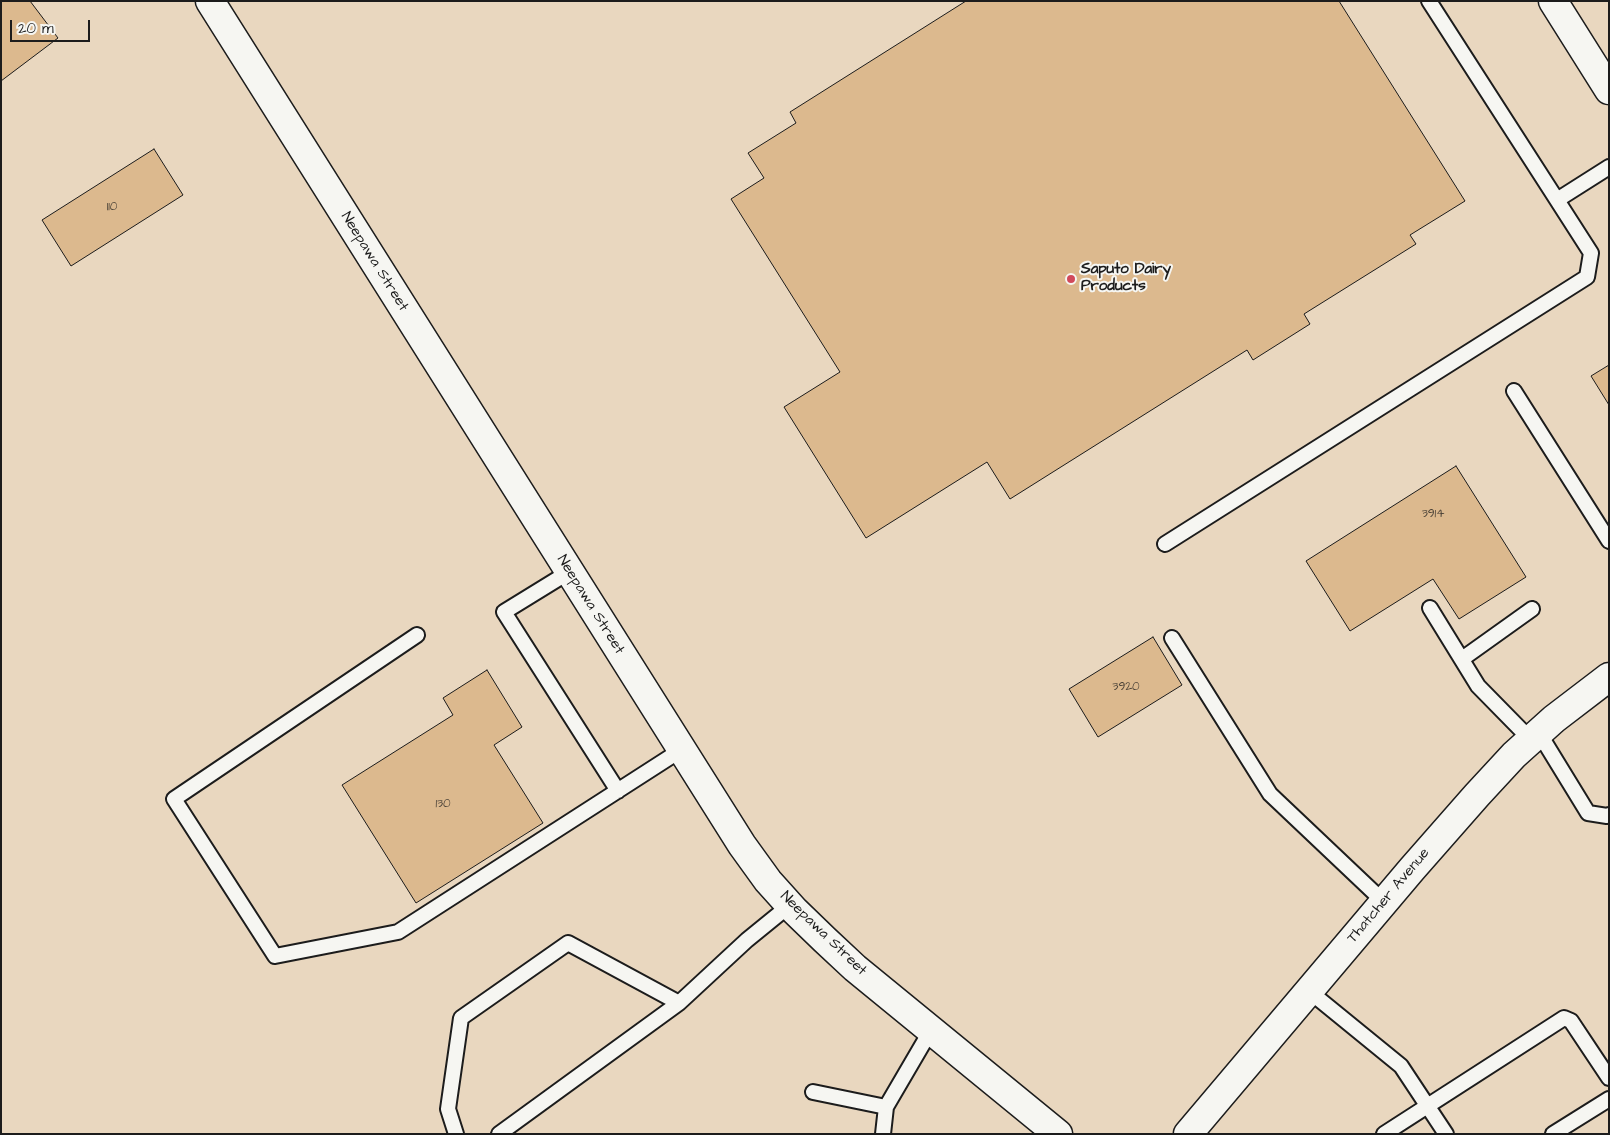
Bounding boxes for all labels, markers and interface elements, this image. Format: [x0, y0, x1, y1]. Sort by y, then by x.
scale bar [12, 10, 92, 42]
text: 20 m [18, 18, 54, 39]
house number: 110 [107, 200, 117, 214]
street label: Neepawa Street [336, 209, 412, 315]
place label: Saputo Dairy Products [1081, 261, 1171, 296]
marker: Saputo Dairy Products [1065, 273, 1077, 285]
house number: 3914 [1422, 507, 1444, 521]
street label: Neepawa Street [552, 552, 628, 658]
house number: 3920 [1112, 680, 1140, 694]
house number: 130 [435, 797, 451, 811]
street label: Thatcher Avenue [1344, 845, 1434, 947]
street label: Neepawa Street [776, 888, 870, 980]

